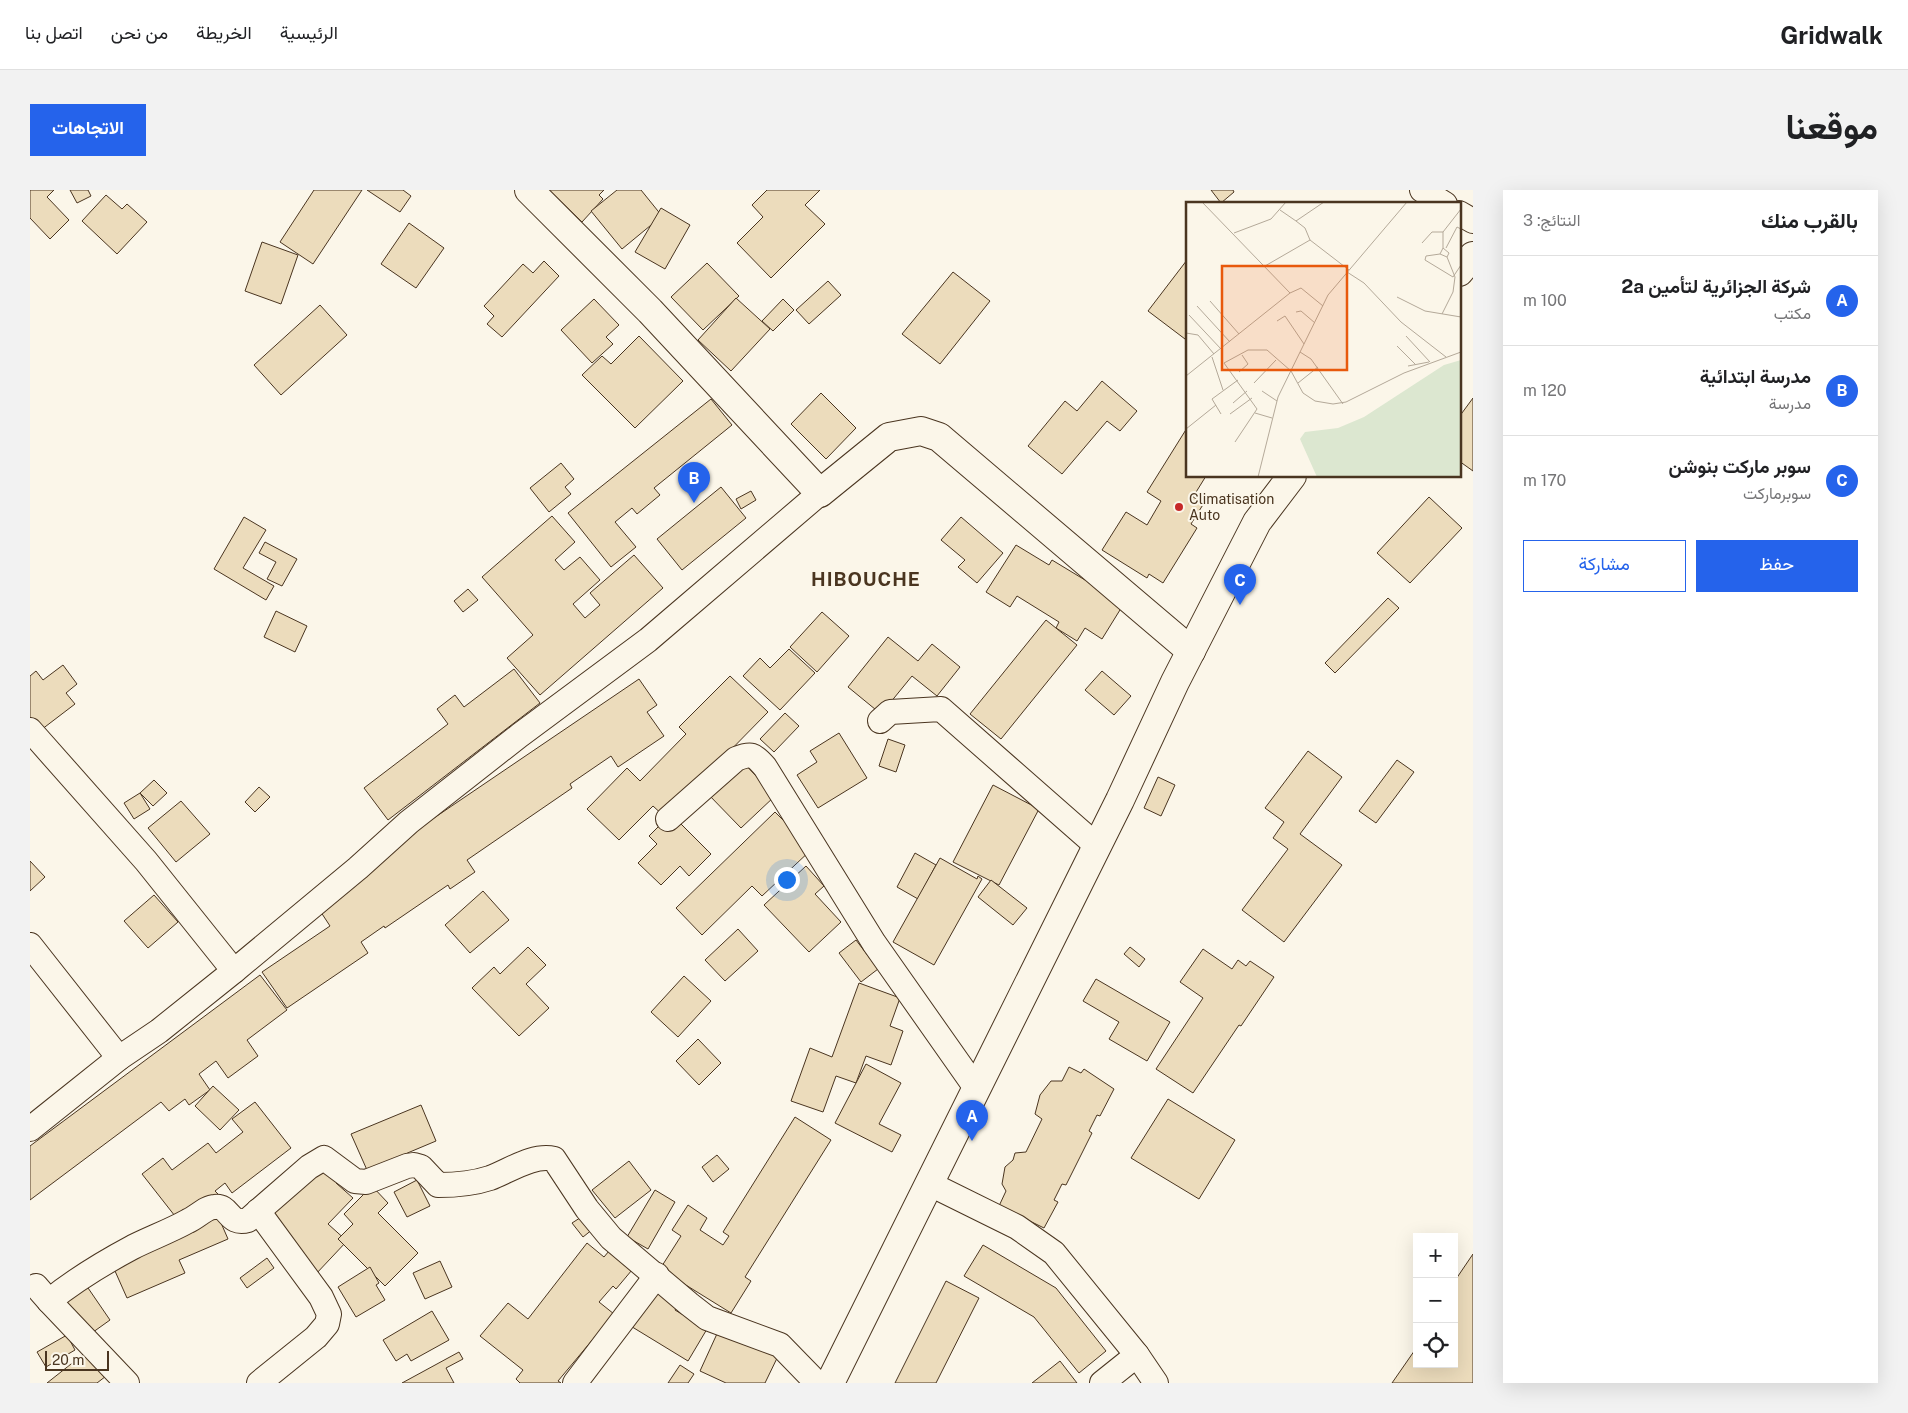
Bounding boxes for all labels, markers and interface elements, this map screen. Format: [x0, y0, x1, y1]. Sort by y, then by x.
text: Gridwalk [1780, 21, 1883, 49]
text: اتصل بنا [25, 22, 83, 43]
text: من نحن [111, 22, 168, 43]
text: الخريطة [196, 22, 252, 43]
text: الرئيسية [280, 22, 338, 43]
button: الاتجاهات [30, 104, 146, 156]
text: موقعنا [1785, 106, 1878, 147]
inset map [1186, 202, 1460, 478]
text: بالقرب منك [1761, 208, 1858, 233]
text: النتائج: 3 [1523, 211, 1580, 230]
text: شركة الجزائرية لتأمين 2a [1621, 275, 1811, 297]
text: 100 m [1523, 291, 1567, 310]
text: A [1836, 291, 1848, 310]
text: مكتب [1774, 304, 1811, 323]
text: مدرسة ابتدائية [1700, 365, 1811, 387]
text: 120 m [1523, 381, 1567, 400]
text: B [1837, 381, 1847, 400]
text: مدرسة [1769, 394, 1811, 413]
text: سوبر ماركت بنوشن [1668, 455, 1811, 477]
pin: B [678, 462, 710, 503]
text: 170 m [1523, 471, 1566, 490]
text: C [1836, 471, 1848, 490]
text: سوبرماركت [1743, 484, 1811, 503]
place label: Climatisation Auto [1189, 491, 1274, 523]
marker: Climatisation Auto [1173, 501, 1185, 513]
button: مشاركة [1523, 540, 1686, 592]
button: حفظ [1696, 540, 1858, 592]
pin: C [1224, 564, 1256, 605]
district label: HIBOUCHE [811, 568, 921, 590]
your location [774, 867, 800, 893]
pin: A [956, 1100, 988, 1141]
map controls [1413, 1233, 1458, 1368]
button: + [1413, 1233, 1458, 1278]
button: − [1413, 1278, 1458, 1323]
button: locate [1413, 1323, 1458, 1368]
scale bar [45, 1348, 109, 1371]
text: 20 m [52, 1352, 84, 1368]

